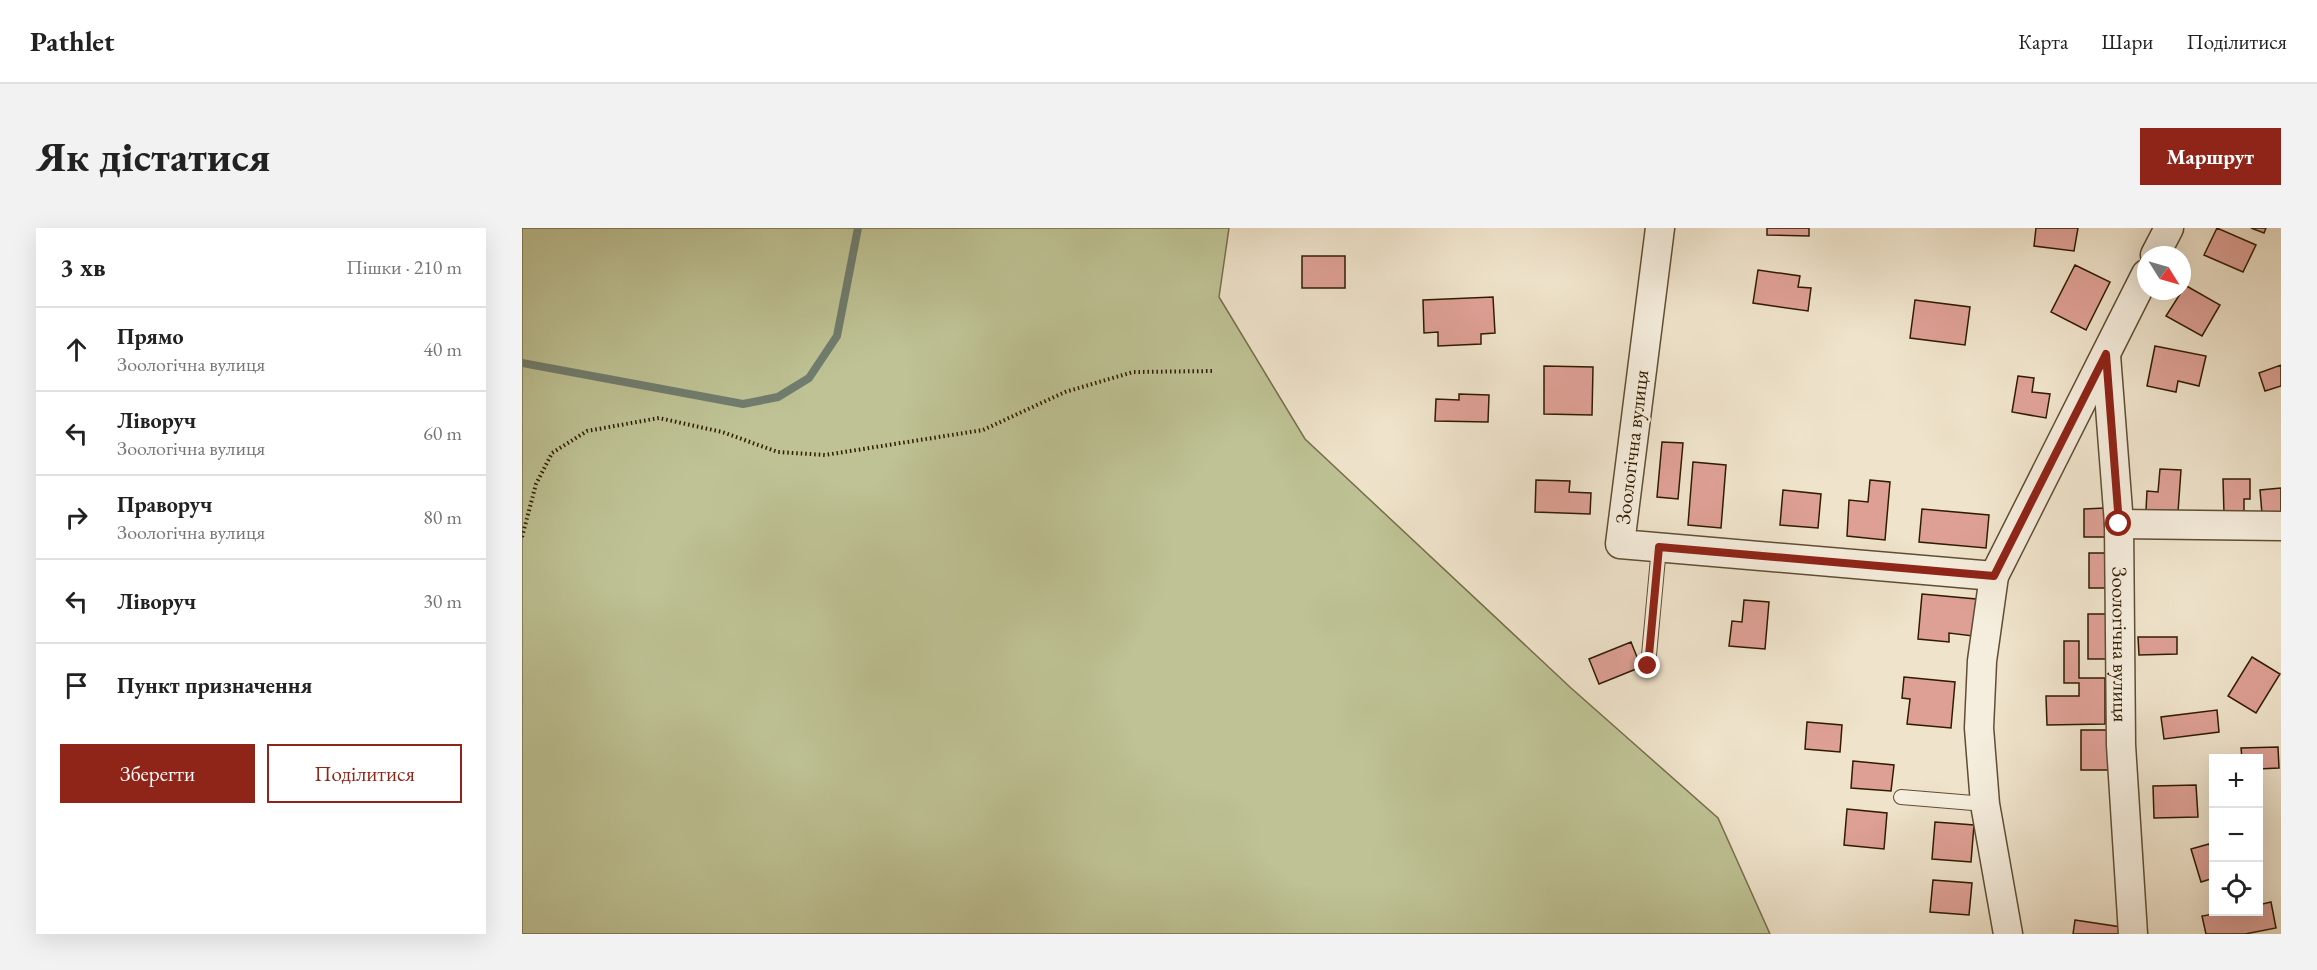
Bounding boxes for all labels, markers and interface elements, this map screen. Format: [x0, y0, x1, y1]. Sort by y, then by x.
text: Pathlet [30, 23, 114, 59]
text: Карта [2018, 28, 2068, 55]
text: Шари [2101, 28, 2153, 55]
text: Поділитися [2186, 28, 2287, 55]
button: Маршрут [2140, 128, 2281, 185]
text: Як дістатися [36, 129, 270, 184]
north arrow [2137, 246, 2191, 300]
text: 3 хв [60, 250, 106, 284]
text: Пішки · 210 m [346, 254, 462, 280]
text: Прямо [117, 322, 184, 351]
icon: ahead [60, 333, 93, 366]
text: 40 m [423, 336, 462, 362]
text: Зоологічна вулиця [117, 351, 265, 377]
street label: Зоологічна вулиця [1609, 368, 1654, 526]
text: Ліворуч [117, 406, 196, 435]
icon: left [60, 417, 93, 450]
text: 60 m [423, 420, 462, 446]
text: Зоологічна вулиця [117, 435, 265, 461]
text: Праворуч [117, 490, 213, 519]
icon: right [60, 501, 93, 534]
text: 80 m [423, 504, 462, 530]
route start [2105, 510, 2131, 536]
text: Зоологічна вулиця [117, 519, 265, 545]
street label: Зоологічна вулиця [2106, 566, 2135, 722]
icon: left [60, 585, 93, 618]
text: Ліворуч [117, 587, 196, 616]
text: 30 m [423, 588, 462, 614]
route end [1634, 652, 1660, 678]
icon: arrive [60, 669, 93, 702]
text: Пункт призначення [117, 671, 312, 700]
button: Зберегти [60, 744, 255, 803]
button: Поділитися [267, 744, 462, 803]
map controls [2209, 754, 2263, 916]
button: + [2209, 754, 2263, 808]
button: − [2209, 808, 2263, 862]
button: locate [2209, 862, 2263, 916]

